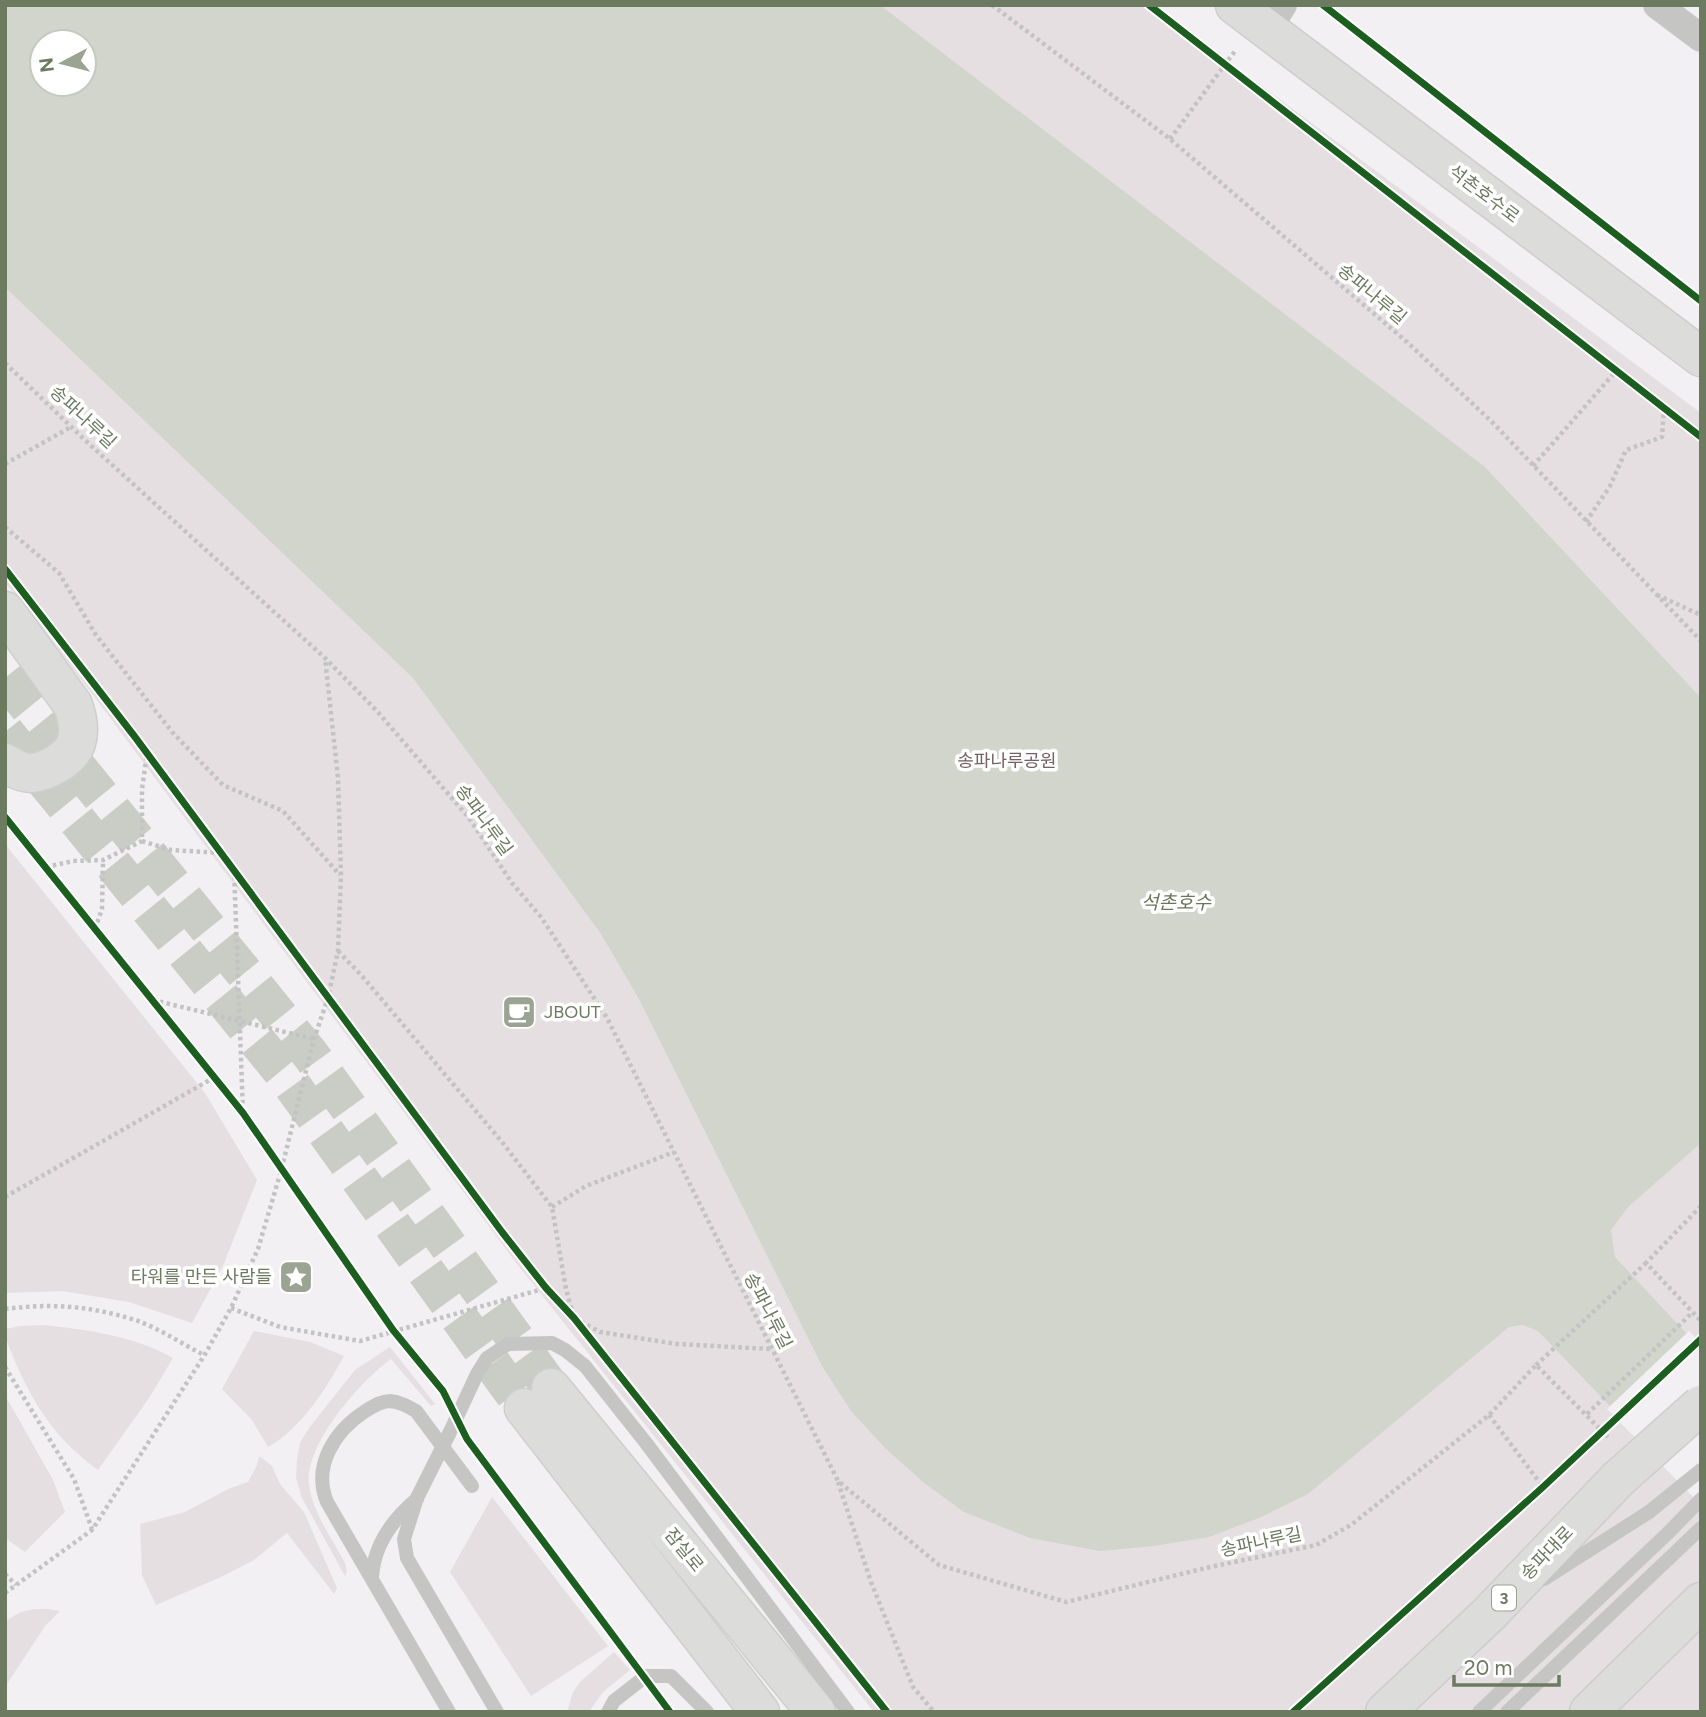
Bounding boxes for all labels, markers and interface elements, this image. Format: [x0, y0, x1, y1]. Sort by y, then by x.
north arrow [28, 28, 98, 98]
text: N [34, 56, 59, 74]
street label: 석촌호수로 [1444, 160, 1524, 228]
street label: 송파나루길 [1333, 259, 1411, 329]
street label: 송파나루길 [45, 381, 121, 453]
park label: 송파나루공원 [957, 750, 1057, 772]
street label: 송파나루길 [451, 780, 517, 860]
water label: 석촌호수 [1141, 891, 1211, 914]
cafe icon: JBOUT [500, 993, 538, 1031]
place label: JBOUT [544, 1001, 601, 1023]
place icon: 타워를 만든 사람들 [277, 1258, 315, 1296]
place label: 타워를 만든 사람들 [131, 1266, 272, 1288]
street label: 송파나루길 [739, 1269, 797, 1353]
street label: 송파대로 [1516, 1522, 1578, 1584]
street label: 송파나루길 [1218, 1523, 1304, 1561]
street label: 잠실로 [660, 1524, 708, 1576]
road number: 3 [1492, 1586, 1516, 1610]
scale bar [1454, 1644, 1559, 1688]
text: 20 m [1464, 1655, 1512, 1680]

